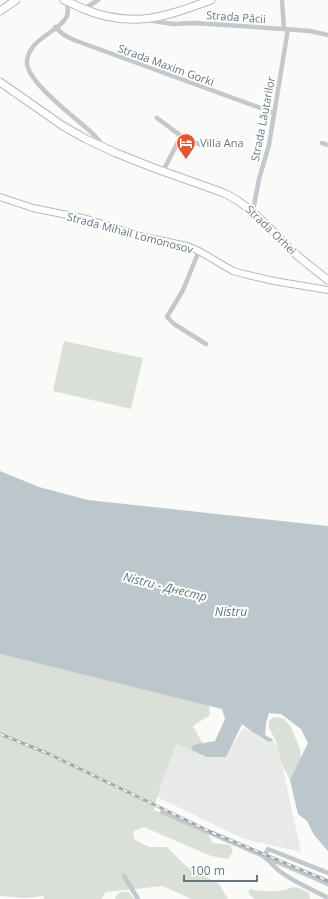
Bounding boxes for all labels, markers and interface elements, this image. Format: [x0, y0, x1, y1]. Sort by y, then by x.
street label: Strada Păcii [206, 7, 266, 26]
street label: Strada Maxim Gorki [116, 40, 216, 89]
street label: Strada Lăutarilor [247, 75, 278, 163]
hotel icon: Villa Ana [175, 132, 197, 160]
place label: Villa Ana [200, 135, 244, 150]
street label: Strada Orhei [243, 202, 300, 258]
street label: Strada Mihail Lomonosov [65, 208, 195, 257]
water label: Nistru - Днестр [121, 568, 209, 605]
water label: Nistru [215, 603, 247, 620]
scale bar [184, 857, 257, 883]
text: 100 m [190, 862, 225, 879]

